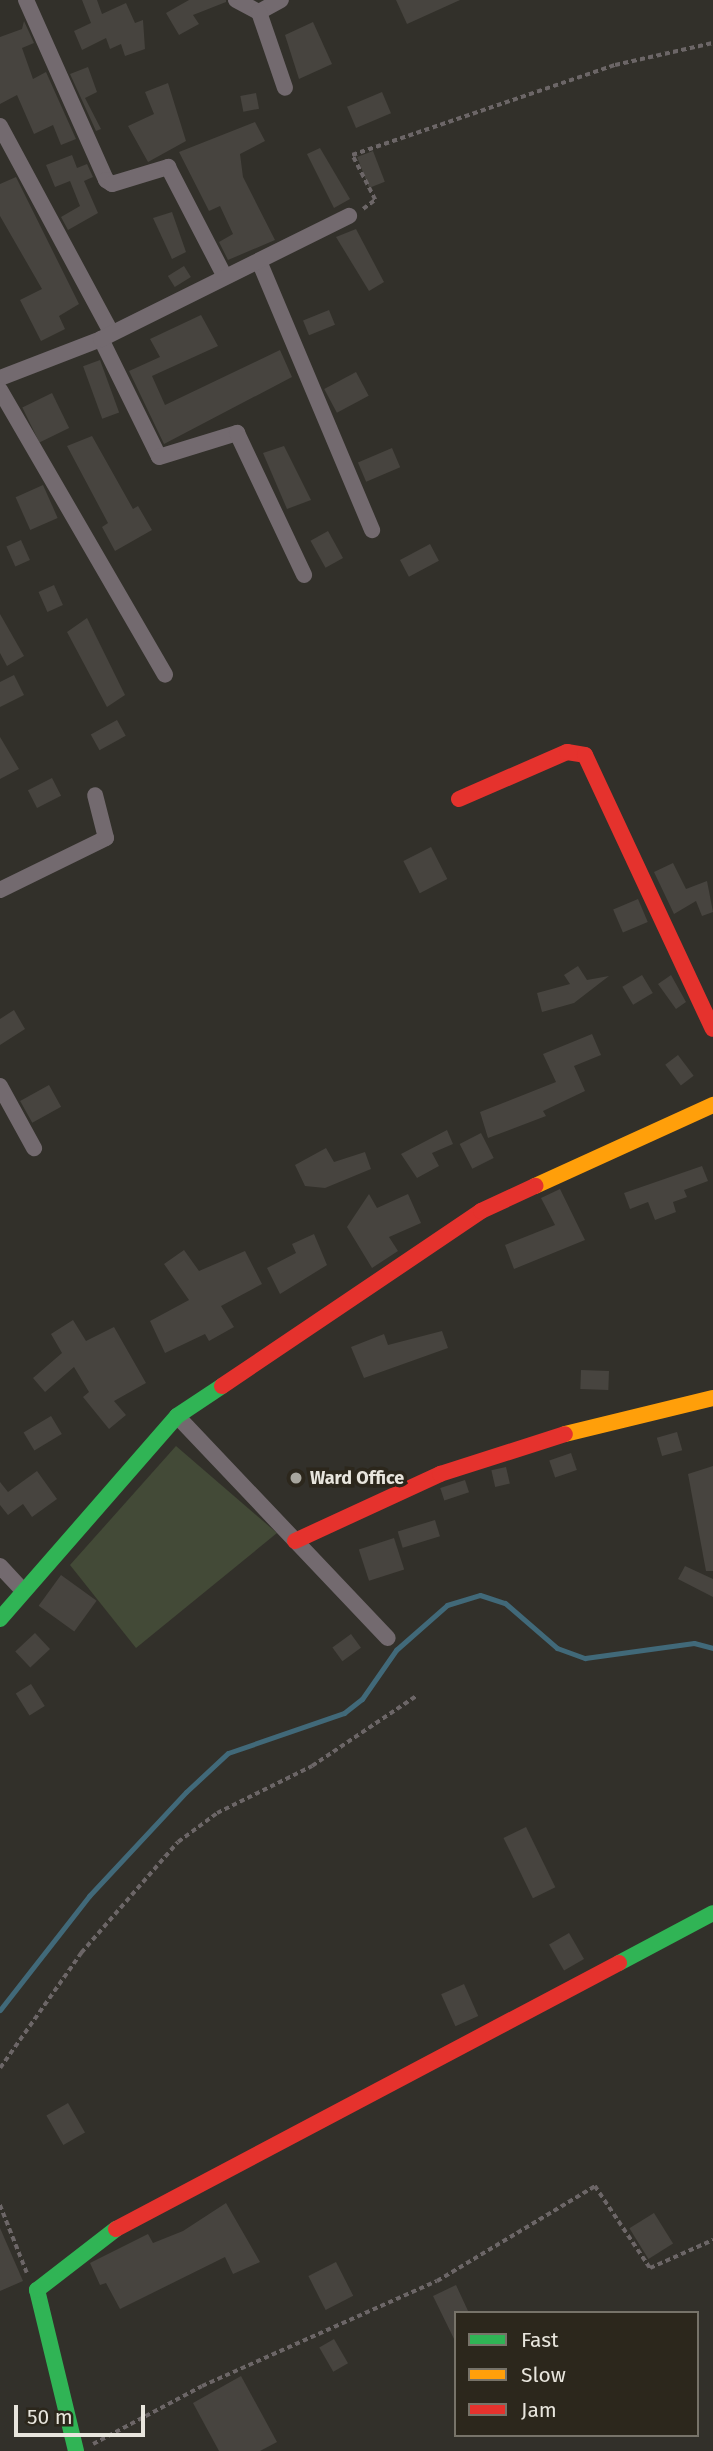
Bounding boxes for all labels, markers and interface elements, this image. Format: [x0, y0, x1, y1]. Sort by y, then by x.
place label: Ward Office [310, 1467, 404, 1489]
marker: Ward Office [288, 1470, 304, 1486]
legend [454, 2311, 699, 2437]
text: Fast [521, 2327, 559, 2353]
text: Slow [521, 2362, 566, 2388]
scale bar [18, 2392, 149, 2436]
text: Jam [521, 2397, 557, 2423]
text: 50 m [27, 2404, 73, 2430]

